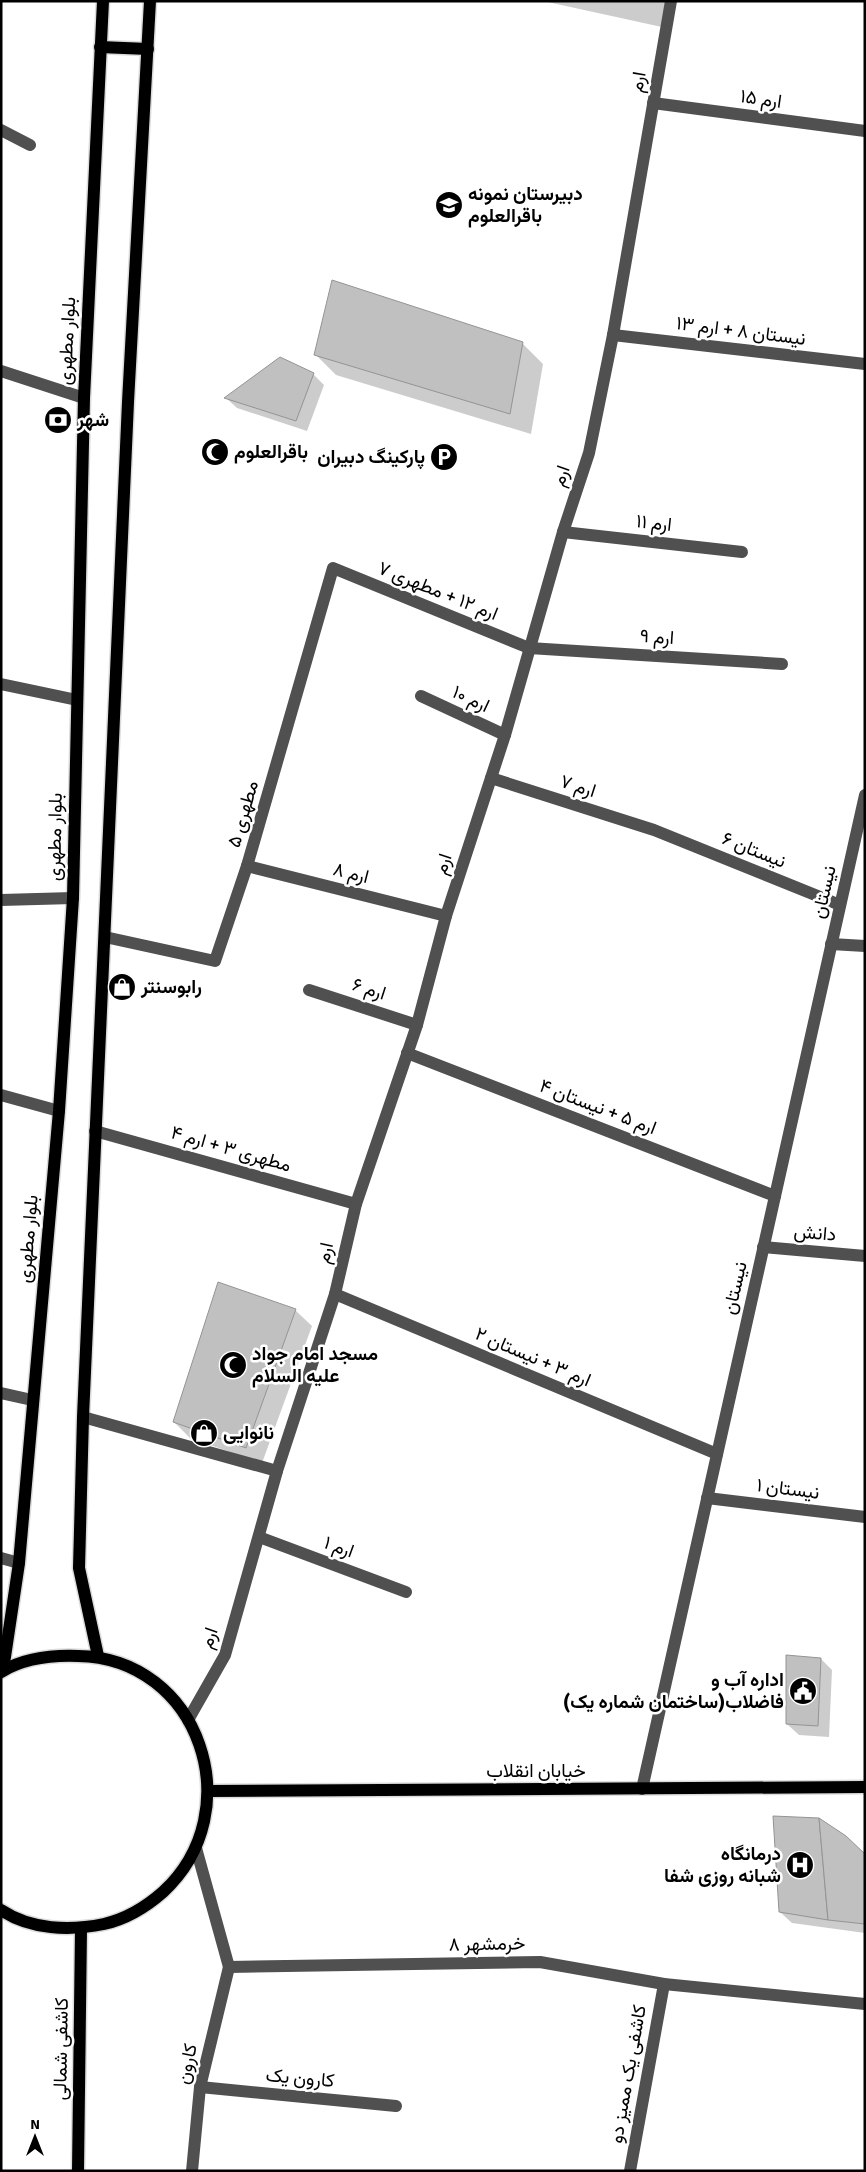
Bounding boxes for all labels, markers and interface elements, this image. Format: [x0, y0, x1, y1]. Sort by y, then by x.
street label: ارم [624, 70, 652, 94]
street label: ارم ۱۵ [739, 84, 783, 114]
place label: دبیرستان نمونه باقرالعلوم [468, 182, 583, 228]
school or university icon: دبیرستان نمونه باقرالعلوم [434, 190, 464, 220]
street label: بلوار مطهری [53, 296, 81, 386]
street label: نیستان ۸ + ارم ۱۳ [675, 311, 807, 351]
bank icon: شهر [43, 405, 73, 435]
place label: شهر [76, 408, 109, 432]
mosque icon: باقرالعلوم [200, 437, 230, 467]
place label: باقرالعلوم [234, 440, 308, 464]
parking icon: پارکینگ دبیران [429, 442, 459, 472]
place label: پارکینگ دبیران [317, 445, 425, 470]
street label: ارم [546, 462, 576, 490]
street label: ارم ۱۱ [635, 509, 673, 537]
street label: ارم ۱۲ + مطهری ۷ [374, 556, 502, 626]
street label: ارم ۹ [639, 624, 675, 650]
street label: ارم ۱۰ [449, 680, 493, 718]
street label: ارم ۷ [557, 769, 599, 803]
street label: مطهری ۵ [222, 778, 264, 850]
street label: بلوار مطهری [42, 793, 68, 881]
street label: نیستان ۶ [718, 826, 790, 874]
street label: ارم [428, 850, 458, 878]
street label: ارم ۸ [331, 857, 371, 889]
street label: نیستان [806, 863, 842, 921]
shop icon: رابوسنتر [107, 972, 137, 1002]
street label: ارم ۶ [349, 972, 389, 1006]
place label: رابوسنتر [140, 975, 202, 999]
street label: ارم ۵ + نیستان ۴ [536, 1074, 660, 1140]
street label: مطهری ۳ + ارم ۴ [168, 1120, 294, 1178]
street label: بلوار مطهری [12, 1194, 44, 1284]
street label: دانش [793, 1219, 837, 1247]
street label: ارم [311, 1240, 339, 1266]
street label: نیستان [717, 1259, 753, 1317]
street label: ارم ۳ + نیستان ۲ [471, 1322, 595, 1392]
place label: مسجد امام جواد علیه السلام [252, 1342, 378, 1388]
mosque icon: مسجد امام جواد علیه السلام [218, 1350, 248, 1380]
shop icon: نانوایی [189, 1418, 219, 1448]
place label: نانوایی [223, 1421, 274, 1445]
street label: نیستان ۱ [755, 1473, 821, 1505]
street label: ارم ۱ [321, 1531, 357, 1563]
street label: ارم [194, 1624, 224, 1652]
place label: اداره آب و فاضلاب(ساختمان شماره یک) [563, 1668, 784, 1714]
public building icon: اداره آب و فاضلاب(ساختمان شماره یک) [788, 1676, 818, 1706]
street label: خیابان انقلاب [486, 1759, 586, 1783]
place label: درمانگاه شبانه روزی شفا [664, 1842, 781, 1888]
hospital icon: درمانگاه شبانه روزی شفا [785, 1850, 815, 1880]
street label: خرمشهر ۸ [448, 1931, 526, 1957]
street label: کاشفی شمالی [48, 1997, 74, 2101]
street label: کاشفی یک ممیز دو [604, 2003, 652, 2145]
street label: کارون [171, 2041, 203, 2087]
street label: کارون یک [265, 2063, 335, 2093]
north arrow [10, 2112, 60, 2162]
text: N [30, 2116, 40, 2133]

